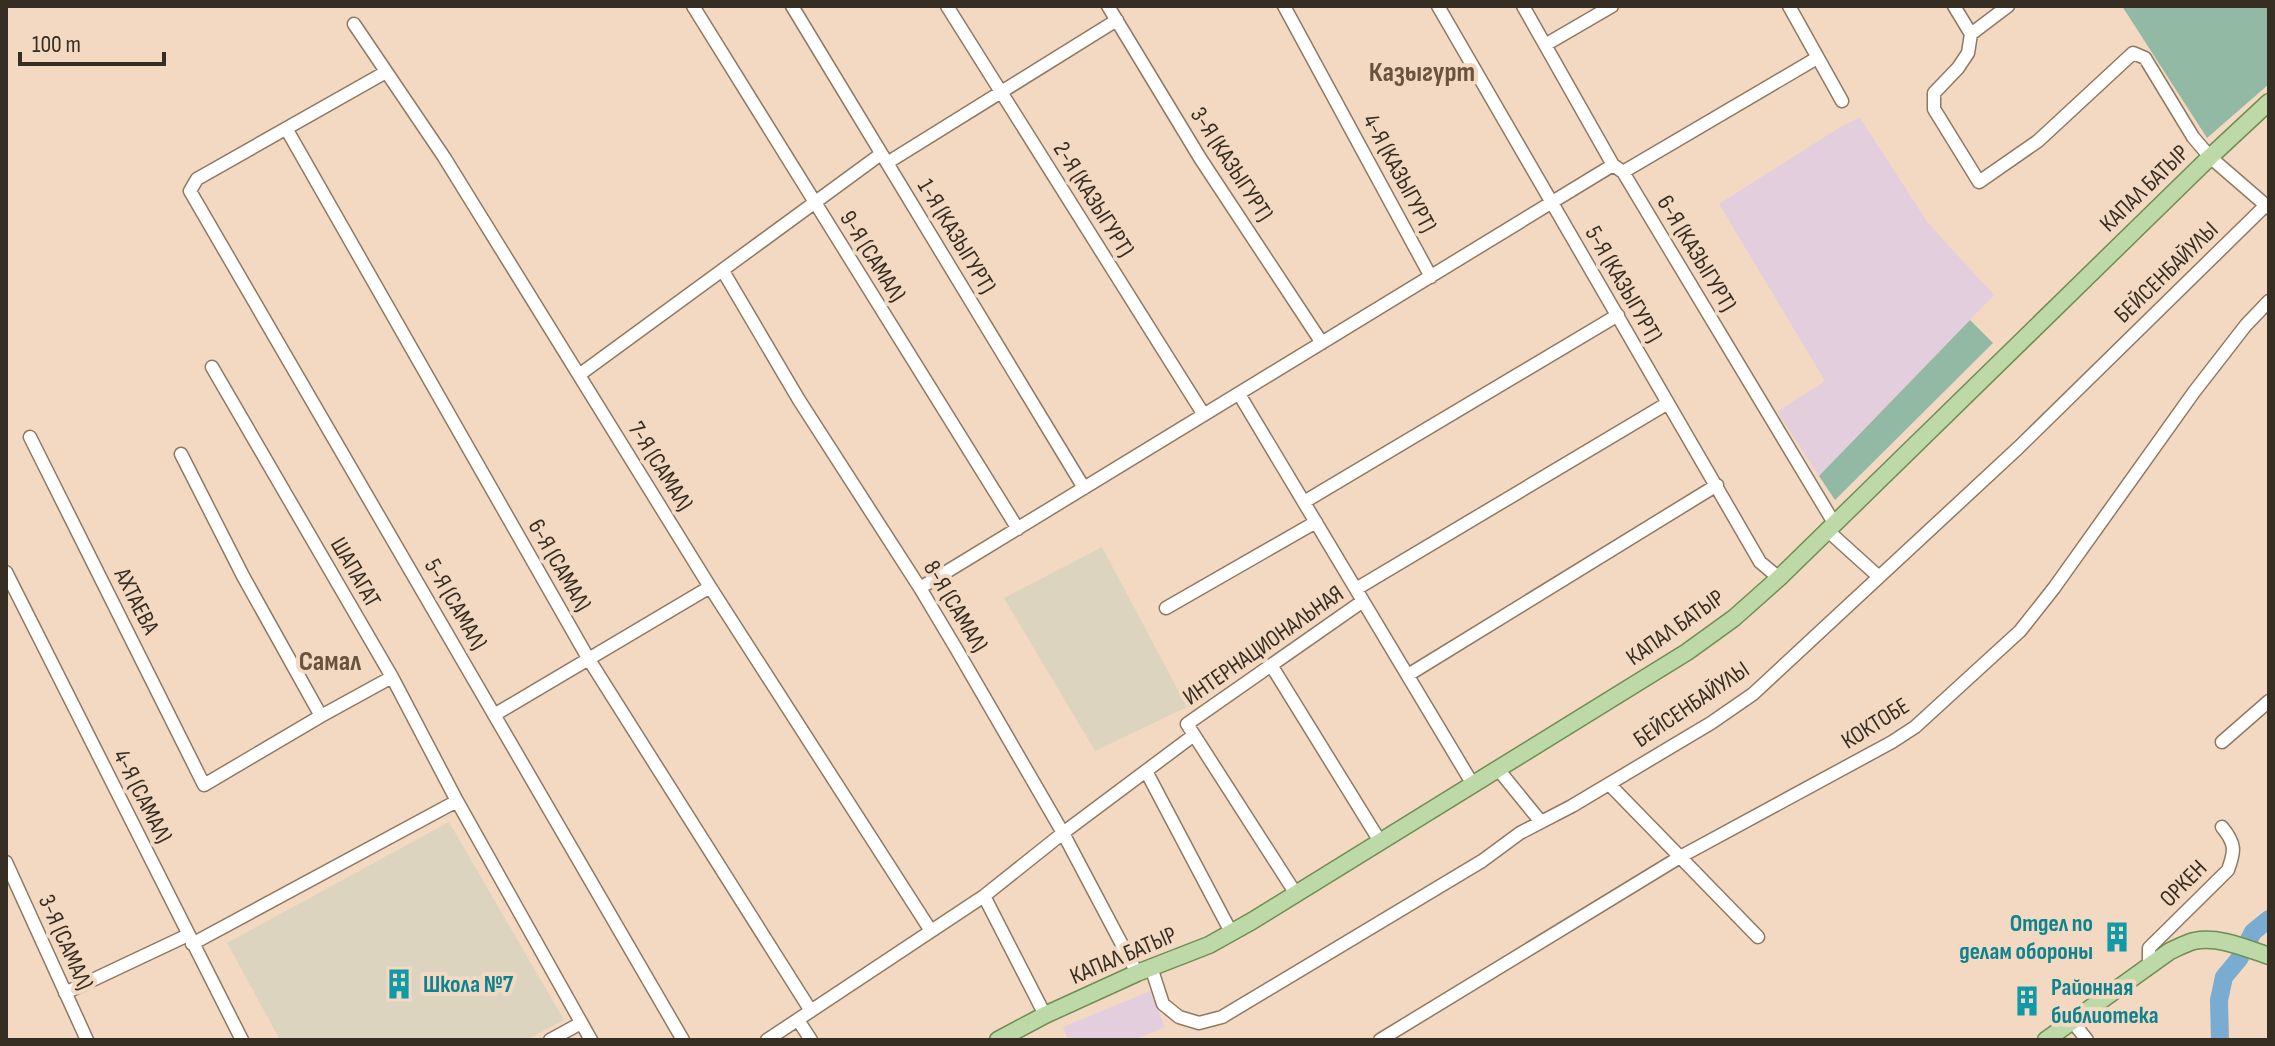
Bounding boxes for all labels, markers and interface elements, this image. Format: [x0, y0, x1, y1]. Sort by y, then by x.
scale bar [20, 16, 164, 66]
text: 100 m [32, 30, 81, 59]
district label: Казыгурт [1369, 56, 1475, 89]
street label: 3-Я (КАЗЫГУРТ) [1184, 102, 1279, 227]
street label: 4-Я (КАЗЫГУРТ) [1356, 109, 1443, 238]
street label: 2-Я (КАЗЫГУРТ) [1047, 136, 1140, 262]
street label: КАПАЛ БАТЫР [2094, 139, 2195, 238]
street label: 1-Я (КАЗЫГУРТ) [911, 174, 1002, 299]
street label: 6-Я (КАЗЫГУРТ) [1651, 190, 1743, 317]
street label: 9-Я (САМАЛ) [833, 205, 912, 307]
street label: БЕЙСЕНБАЙУЛЫ [2108, 216, 2224, 329]
street label: 5-Я (КАЗЫГУРТ) [1579, 221, 1669, 348]
street label: 7-Я (САМАЛ) [622, 416, 699, 516]
street label: 6-Я (САМАЛ) [522, 514, 598, 616]
street label: ШАПАГАТ [324, 532, 387, 613]
street label: 5-Я (САМАЛ) [418, 553, 493, 655]
street label: 8-Я (САМАЛ) [917, 555, 994, 657]
street label: АХТАЕВА [107, 562, 166, 640]
street label: ИНТЕРНАЦИОНАЛЬНАЯ [1177, 579, 1349, 712]
street label: КАПАЛ БАТЫР [1621, 583, 1730, 672]
district label: Самал [299, 645, 361, 678]
street label: БЕЙСЕНБАЙУЛЫ [1628, 655, 1755, 754]
street label: КОКТОБЕ [1836, 691, 1915, 755]
street label: 4-Я (САМАЛ) [107, 745, 178, 848]
street label: ОРКЕН [2154, 854, 2213, 913]
street label: 3-Я (САМАЛ) [32, 890, 99, 994]
place label: Отдел по делам обороны [1959, 909, 2093, 966]
street label: КАПАЛ БАТЫР [1066, 920, 1181, 991]
building icon: Отдел по делам обороны [2100, 920, 2134, 954]
building icon: Школа №7 [382, 967, 416, 1001]
place label: Школа №7 [423, 970, 514, 999]
place label: Районная библиотека [2051, 973, 2158, 1030]
building icon: Районная библиотека [2010, 984, 2044, 1018]

